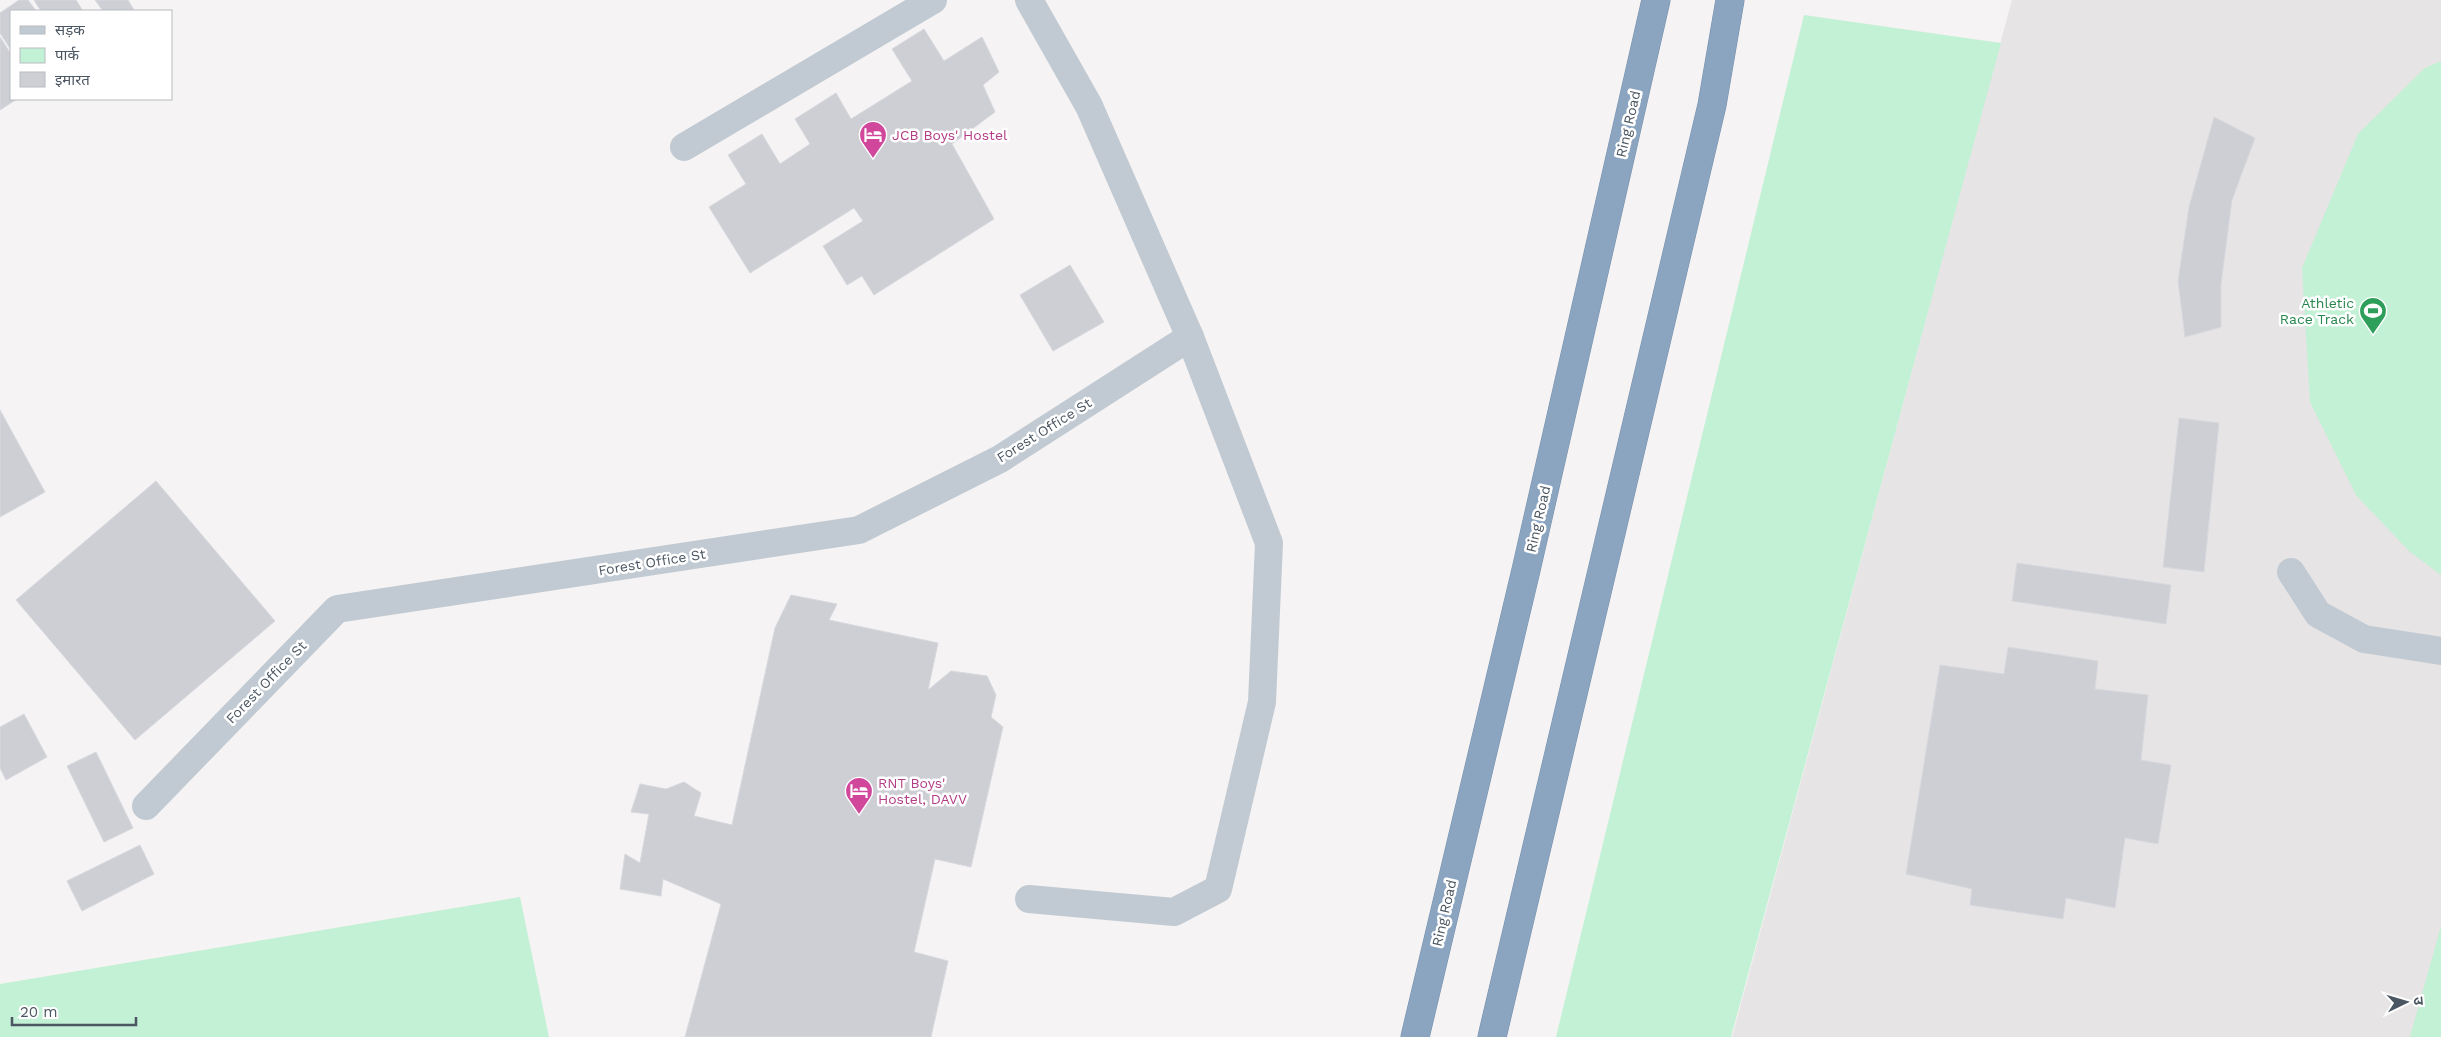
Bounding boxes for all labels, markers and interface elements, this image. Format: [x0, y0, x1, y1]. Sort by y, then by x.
legend [10, 10, 172, 100]
text: सड़क [55, 21, 85, 39]
text: पार्क [55, 46, 79, 64]
text: इमारत [55, 71, 90, 89]
street label: Ring Road [1613, 89, 1643, 159]
hotel icon: JCB Boys' Hostel [858, 120, 888, 159]
place label: JCB Boys' Hostel [892, 127, 1008, 143]
place label: Athletic Race Track [2280, 295, 2354, 327]
sports icon: Athletic Race Track [2358, 296, 2388, 335]
street label: Forest Office St [994, 394, 1094, 466]
street label: Ring Road [1523, 484, 1553, 554]
street label: Forest Office St [597, 546, 707, 578]
street label: Forest Office St [223, 637, 310, 727]
place label: RNT Boys' Hostel, DAVV [878, 775, 967, 807]
hotel icon: RNT Boys' Hostel, DAVV [844, 776, 874, 815]
street label: Ring Road [1429, 878, 1459, 948]
north arrow [2381, 977, 2431, 1027]
scale bar [12, 994, 136, 1026]
text: उ [2411, 996, 2427, 1006]
text: 20 m [20, 1003, 58, 1021]

